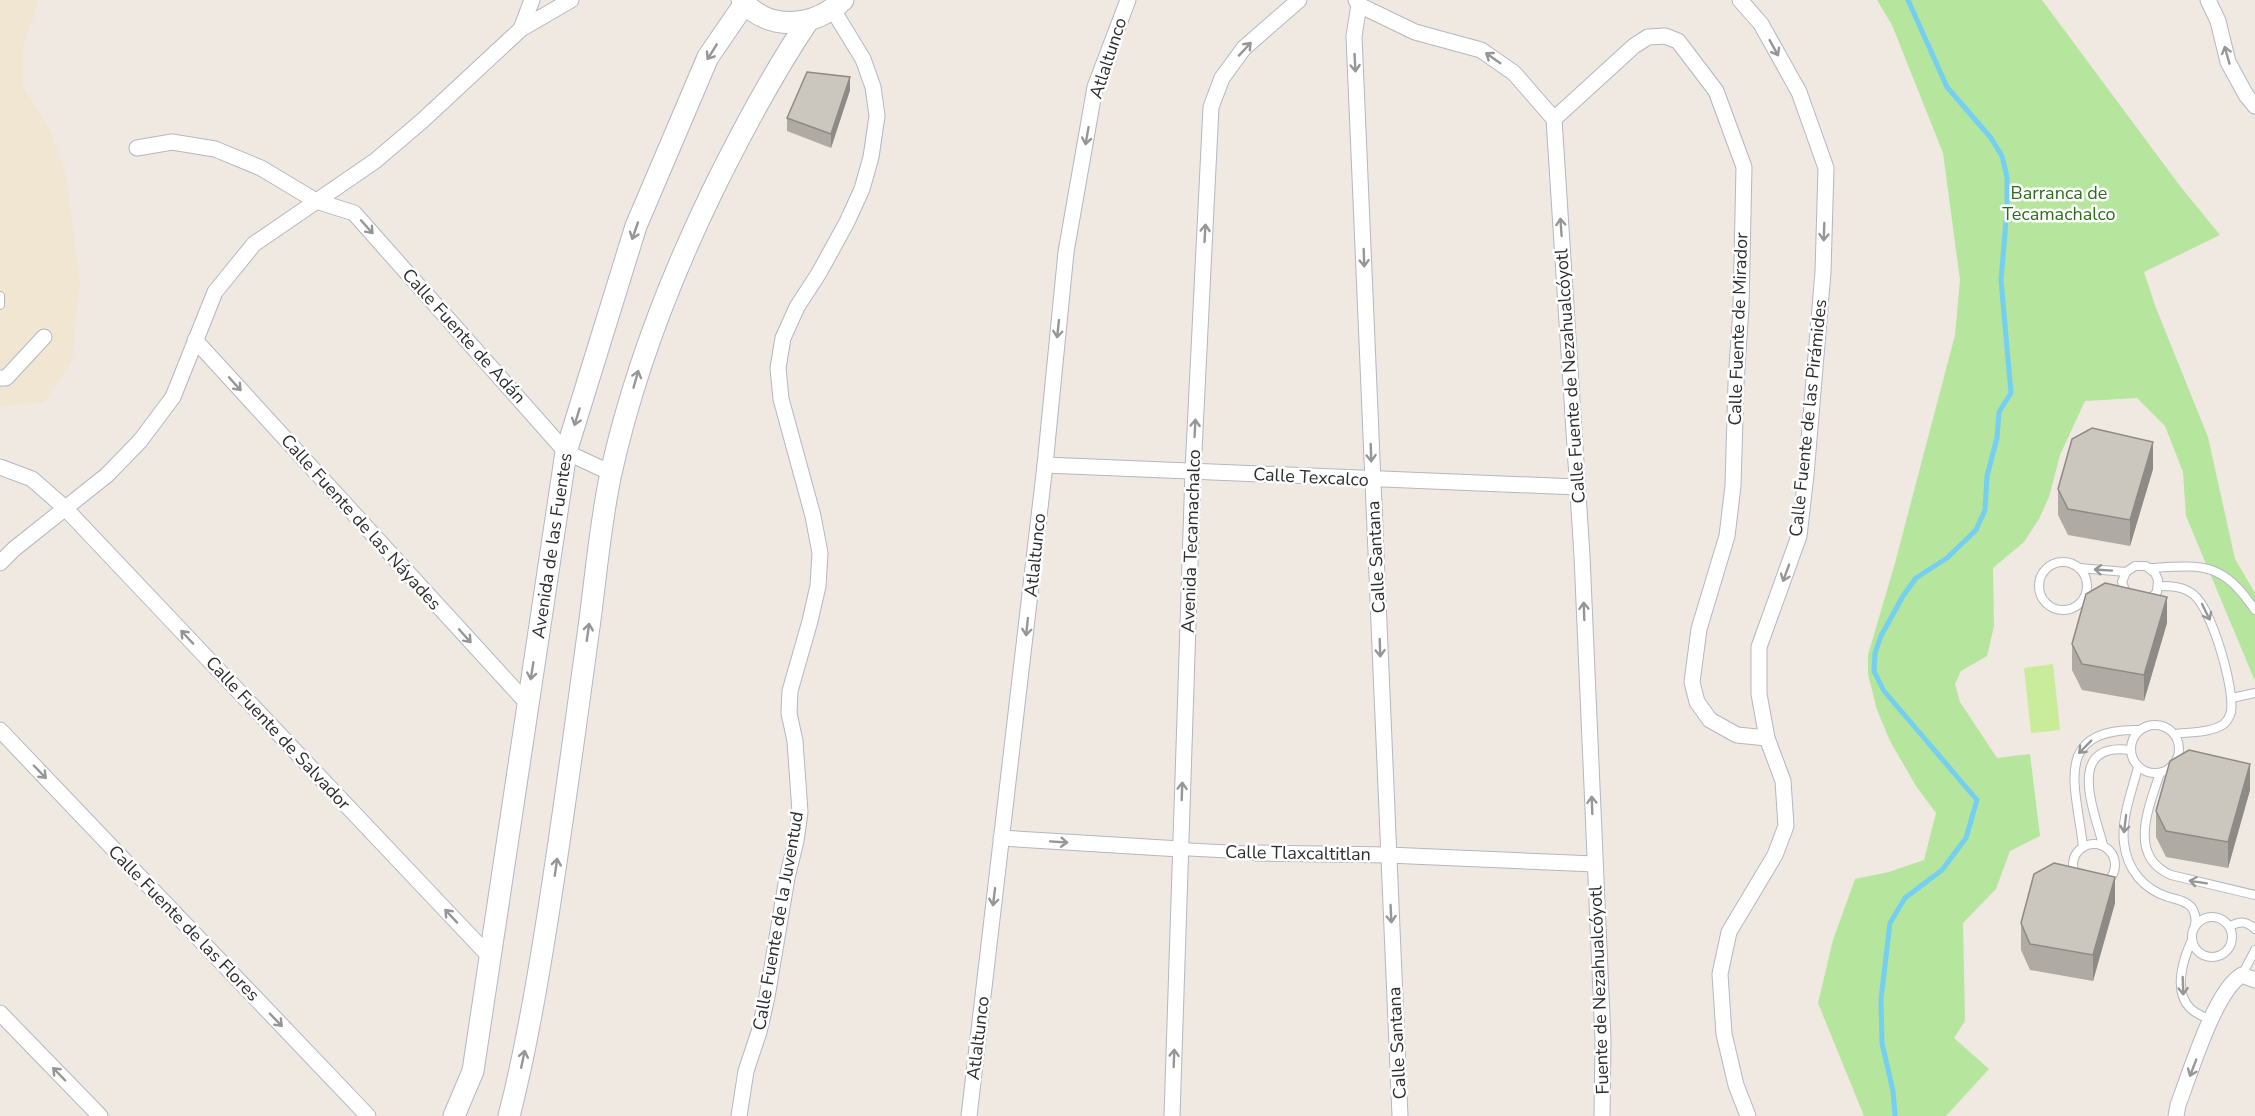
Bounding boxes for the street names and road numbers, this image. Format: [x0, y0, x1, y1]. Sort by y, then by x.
street label: Atlaltunco [1084, 14, 1132, 102]
street label: Calle Fuente de Mirador [1723, 231, 1753, 426]
street label: Calle Fuente de Nezahualcóyotl [1549, 247, 1591, 504]
street label: Calle Fuente de Adán [397, 263, 531, 409]
street label: Calle Fuente de las Pirámides [1784, 298, 1832, 538]
street label: Calle Fuente de las Náyades [275, 429, 447, 615]
street label: Avenida Tecamachalco [1176, 449, 1206, 633]
street label: Avenida de las Fuentes [526, 451, 578, 640]
street label: Calle Texcalco [1253, 462, 1369, 492]
street label: Calle Santana [1361, 500, 1391, 614]
street label: Atlaltunco [1019, 512, 1051, 598]
street label: Calle Fuente de Salvador [200, 651, 356, 815]
street label: Calle Fuente de la Juventud [747, 810, 809, 1032]
street label: Calle Fuente de las Flores [103, 840, 265, 1006]
street label: Calle Tlaxcaltitlan [1225, 840, 1371, 866]
street label: Fuente de Nezahualcóyotl [1583, 884, 1615, 1095]
street label: Calle Santana [1382, 986, 1412, 1100]
street label: Atlaltunco [961, 995, 995, 1081]

